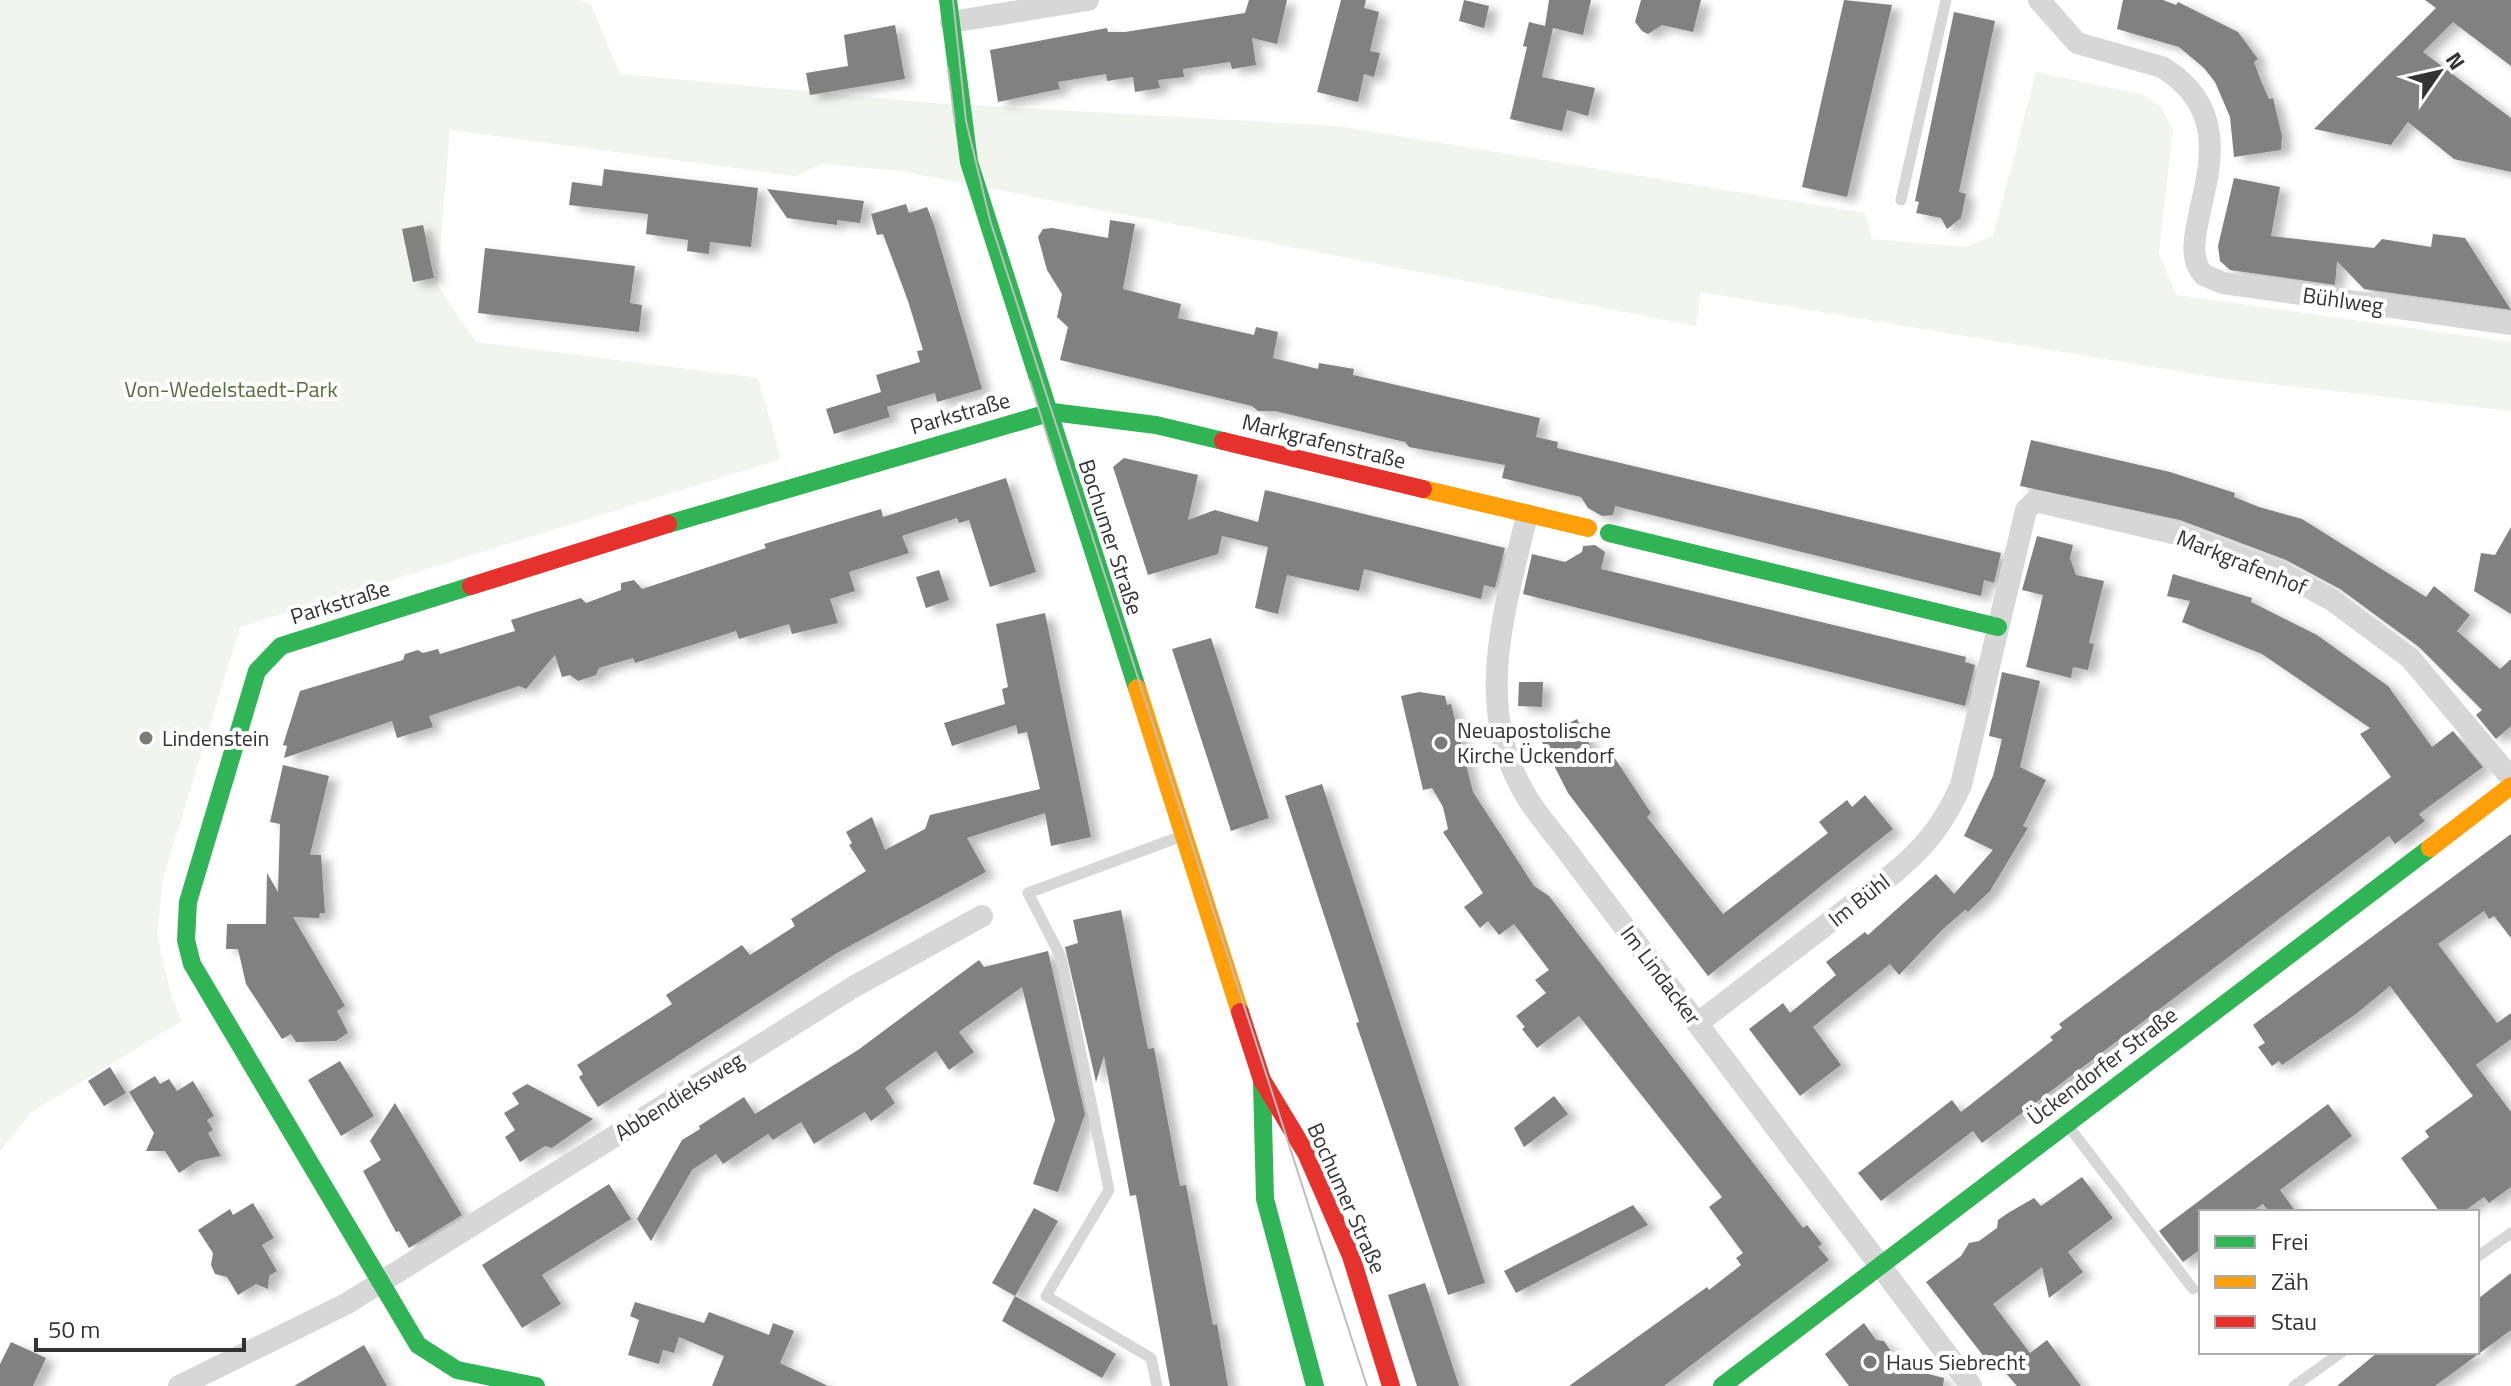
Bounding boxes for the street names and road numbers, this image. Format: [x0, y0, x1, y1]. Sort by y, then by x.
street label: Bühlweg [2300, 278, 2386, 322]
street label: Parkstraße [906, 383, 1014, 443]
street label: Markgrafenstraße [1239, 404, 1409, 478]
street label: Bochumer Straße [1070, 455, 1152, 619]
street label: Markgrafenhof [2172, 520, 2313, 604]
street label: Parkstraße [286, 571, 394, 633]
street label: Im Bühl [1821, 865, 1897, 935]
street label: Im Lindacker [1612, 918, 1710, 1032]
street label: Ückendorfer Straße [2020, 998, 2184, 1134]
street label: Abbendieksweg [608, 1043, 750, 1149]
street label: Bochumer Straße [1299, 1117, 1395, 1279]

